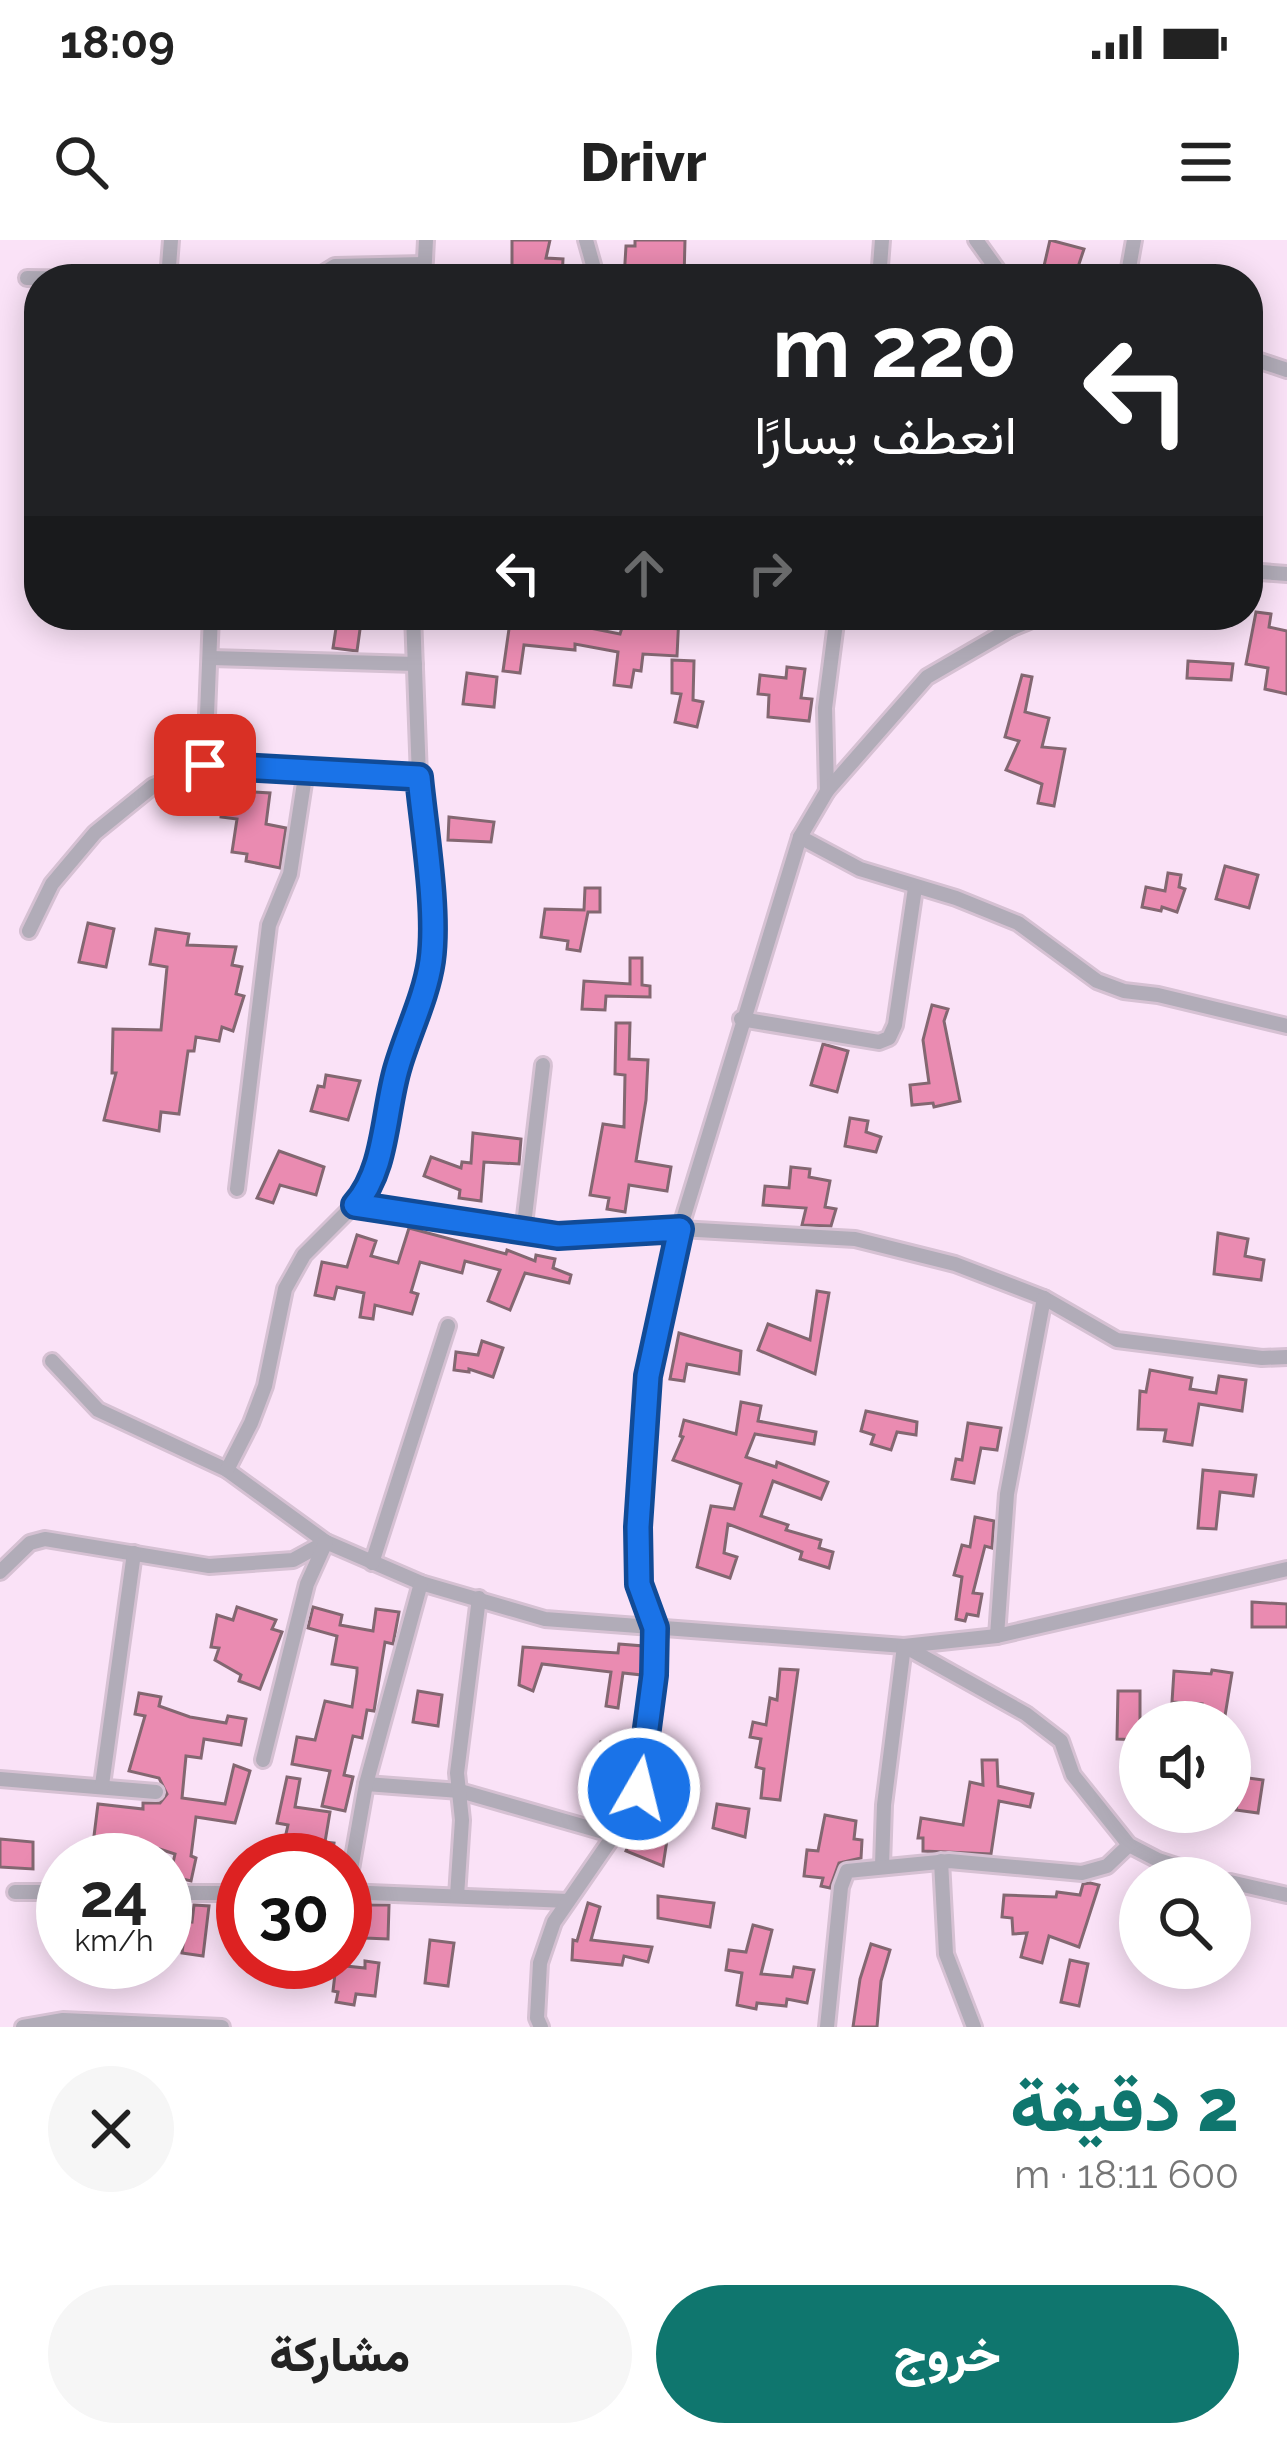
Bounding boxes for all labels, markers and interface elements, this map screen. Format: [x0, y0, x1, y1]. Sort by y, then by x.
text: 18:09 [60, 16, 175, 69]
icon: search [48, 129, 114, 195]
icon: menu [1173, 129, 1239, 195]
text: Drivr [580, 130, 707, 194]
text: 220 m [772, 298, 1017, 397]
icon: left [1059, 312, 1215, 468]
text: انعطف يسارًا [754, 403, 1017, 467]
icon: left [485, 540, 551, 606]
icon: ahead [611, 540, 677, 606]
icon: right [737, 540, 803, 606]
pin [154, 714, 256, 816]
icon: arrive [172, 732, 238, 798]
map controls [1119, 1701, 1251, 1989]
button: sound [1119, 1701, 1251, 1833]
position arrow [576, 1726, 702, 1852]
speed limit sign: 30 [216, 1833, 372, 1989]
button: search [1119, 1857, 1251, 1989]
text: 24 [80, 1861, 148, 1931]
text: km/h [74, 1923, 154, 1958]
text: 2 دقيقة [1010, 2063, 1239, 2148]
button: close [48, 2066, 174, 2192]
text: 600 m · 18:11 [1014, 2151, 1239, 2197]
button: مشاركة [48, 2285, 632, 2423]
button: خروج [656, 2285, 1239, 2423]

